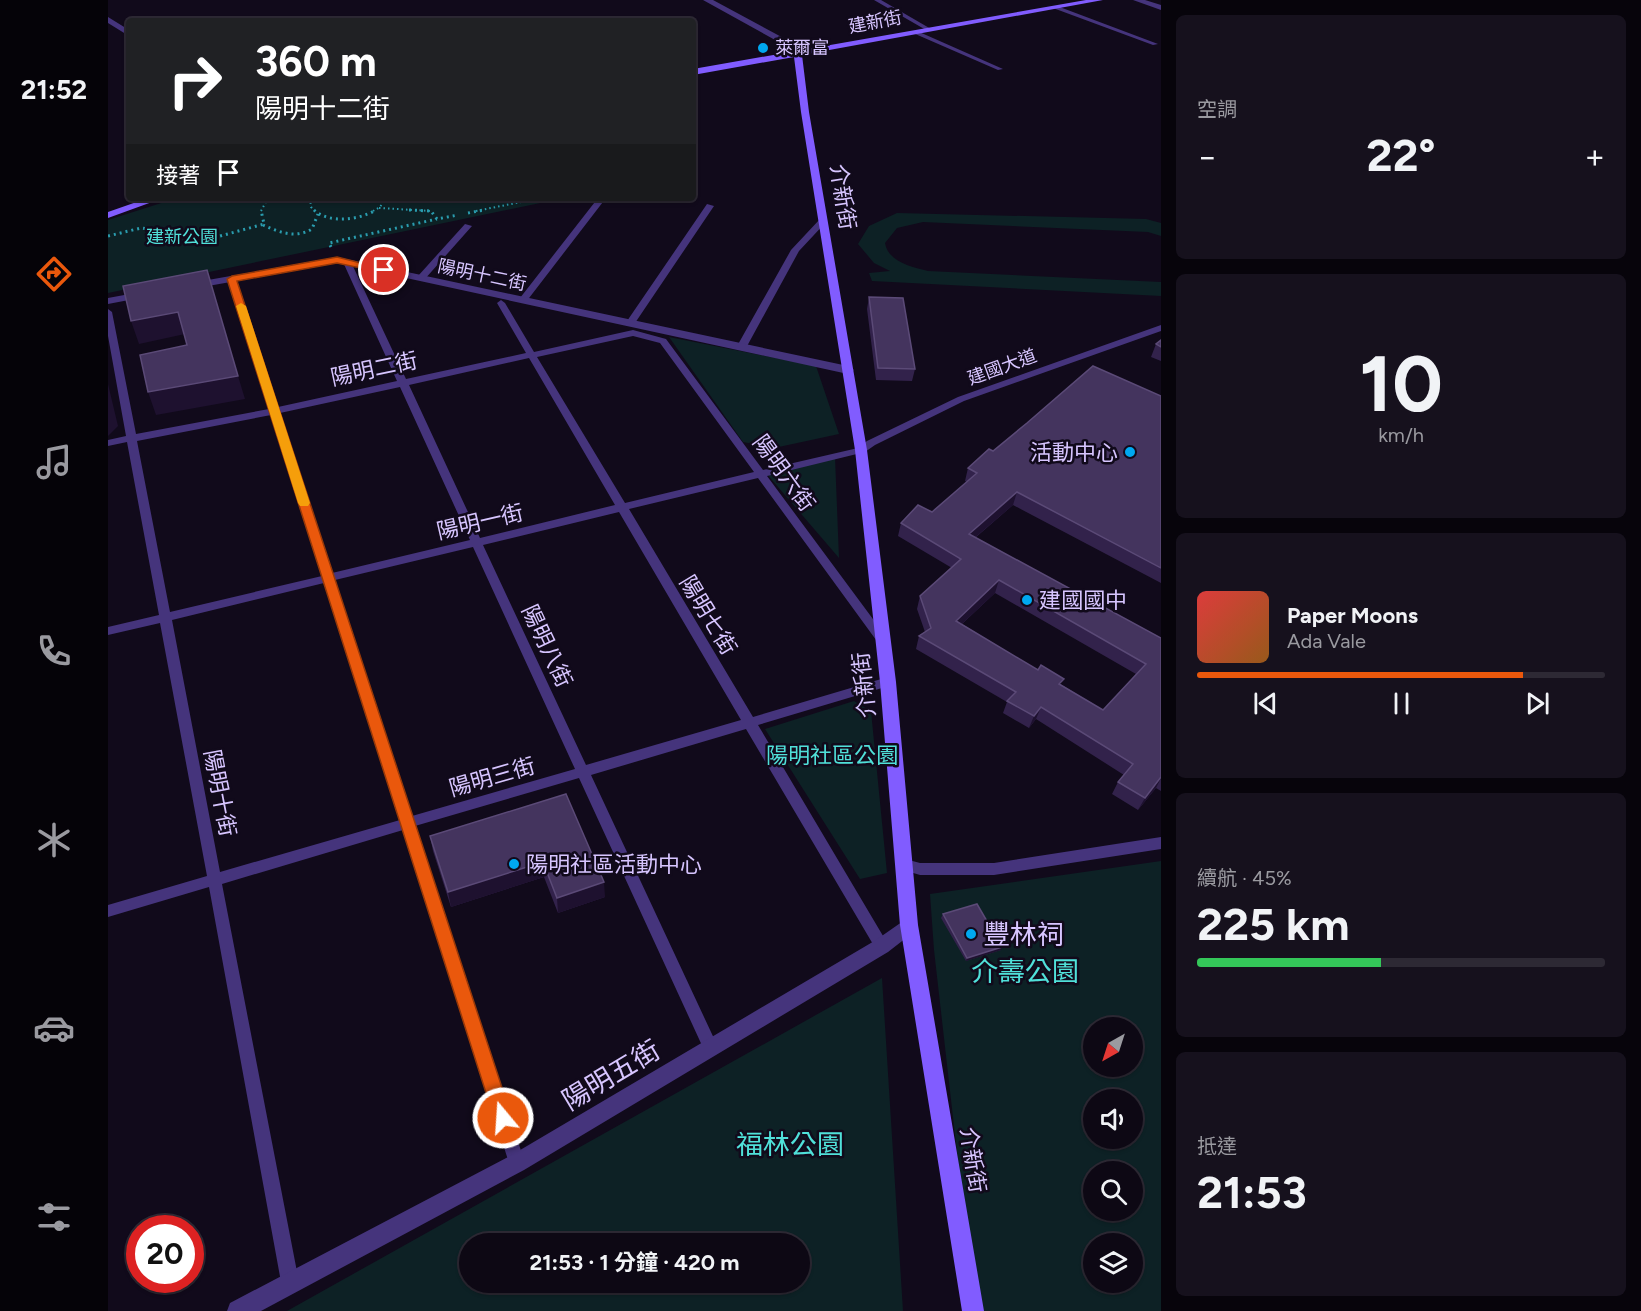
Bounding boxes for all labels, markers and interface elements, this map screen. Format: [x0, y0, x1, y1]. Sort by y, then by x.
street label: 建新街 [846, 6, 904, 38]
text: 360 m [255, 36, 377, 87]
place label: 萊爾富 [775, 37, 829, 59]
marker: 萊爾富 [756, 41, 770, 55]
icon: right [156, 42, 234, 120]
text: 21:52 [21, 73, 87, 106]
text: 陽明十二街 [255, 92, 390, 125]
text: 空調 [1197, 97, 1237, 121]
text: 22° [1366, 128, 1436, 182]
text: − [1197, 137, 1218, 176]
text: + [1584, 137, 1605, 176]
icon: arrive [212, 156, 245, 189]
text: 接著 [156, 162, 200, 189]
street label: 介新街 [825, 162, 861, 232]
park label: 建新公園 [146, 226, 218, 248]
pin [358, 244, 409, 295]
icon: directions [33, 253, 75, 295]
icon: arrive [367, 253, 400, 286]
street label: 陽明十二街 [436, 255, 528, 295]
text: 10 [1359, 337, 1443, 431]
street label: 建國大道 [964, 344, 1040, 390]
street label: 陽明二街 [328, 347, 420, 391]
text: km/h [1378, 423, 1424, 447]
street label: 陽明六街 [747, 429, 821, 517]
place label: 活動中心 [1030, 439, 1118, 466]
icon: music [33, 441, 75, 483]
marker: 活動中心 [1123, 445, 1137, 459]
street label: 陽明一街 [434, 499, 526, 545]
street label: 陽明七街 [674, 570, 742, 660]
place label: 建國國中 [1039, 587, 1127, 614]
marker: 建國國中 [1020, 593, 1034, 607]
street label: 陽明八街 [516, 600, 578, 692]
text: Paper Moons [1287, 602, 1418, 629]
text: Ada Vale [1287, 629, 1366, 653]
icon: phone [33, 630, 75, 672]
street label: 介新街 [847, 651, 881, 719]
icon: previous [1249, 687, 1282, 720]
icon: pause [1385, 687, 1418, 720]
icon: next [1521, 687, 1554, 720]
park label: 陽明社區公園 [766, 742, 898, 769]
street label: 陽明十街 [198, 747, 242, 839]
street label: 陽明三街 [446, 752, 538, 802]
icon: climate [33, 819, 75, 861]
place label: 陽明社區活動中心 [526, 851, 702, 878]
marker: 陽明社區活動中心 [507, 857, 521, 871]
text: 續航 · 45% [1197, 866, 1292, 890]
text: 225 km [1197, 897, 1349, 951]
place label: 豐林祠 [983, 918, 1064, 951]
marker: 豐林祠 [964, 927, 978, 941]
park label: 介壽公園 [971, 955, 1079, 988]
icon: car [33, 1007, 75, 1049]
north arrow [1083, 1017, 1143, 1077]
map controls [1083, 1017, 1143, 1293]
street label: 陽明五街 [556, 1033, 666, 1117]
position arrow [471, 1086, 535, 1150]
button: sound [1083, 1089, 1143, 1149]
street label: 介新街 [955, 1125, 991, 1195]
park label: 福林公園 [736, 1128, 844, 1161]
text: 抵達 [1197, 1134, 1237, 1158]
button: search [1083, 1161, 1143, 1221]
text: 21:53 [1197, 1165, 1307, 1219]
icon: filters [33, 1196, 75, 1238]
speed limit sign: 20 [126, 1215, 204, 1293]
button: layers [1083, 1233, 1143, 1293]
text: 21:53 · 1 分鐘 · 420 m [530, 1249, 739, 1276]

